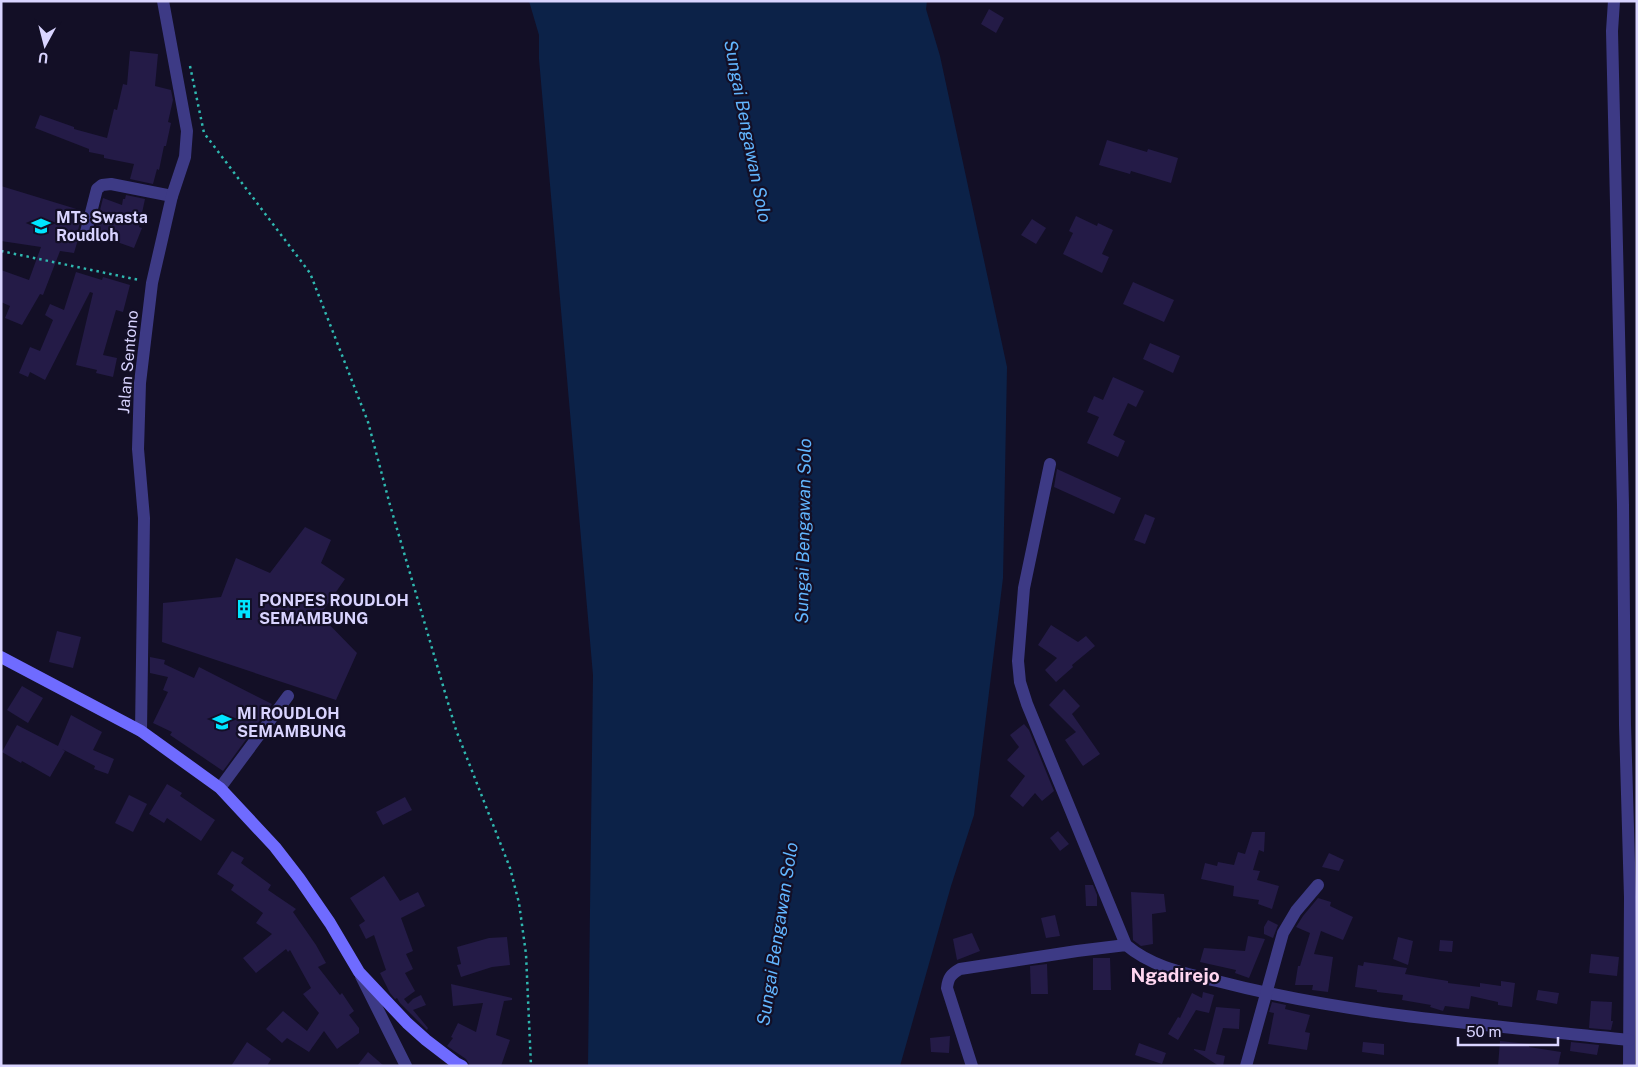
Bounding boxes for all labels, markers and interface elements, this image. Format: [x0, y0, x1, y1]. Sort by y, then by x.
north arrow [20, 20, 70, 70]
water label: Sungai Bengawan Solo [720, 38, 776, 224]
text: U [37, 49, 49, 66]
place label: MTs Swasta Roudloh [56, 208, 148, 245]
school or university icon: MTs Swasta Roudloh [30, 215, 52, 237]
street label: Jalan Sentono [114, 309, 142, 415]
water label: Sungai Bengawan Solo [791, 438, 815, 624]
place label: PONPES ROUDLOH SEMAMBUNG [259, 591, 409, 628]
building icon: PONPES ROUDLOH SEMAMBUNG [233, 598, 255, 620]
place label: MI ROUDLOH SEMAMBUNG [237, 704, 346, 741]
school or university icon: MI ROUDLOH SEMAMBUNG [211, 711, 233, 733]
water label: Sungai Bengawan Solo [752, 841, 802, 1027]
district label: Ngadirejo [1130, 964, 1220, 986]
scale bar [1458, 1014, 1558, 1046]
text: 50 m [1466, 1023, 1501, 1040]

